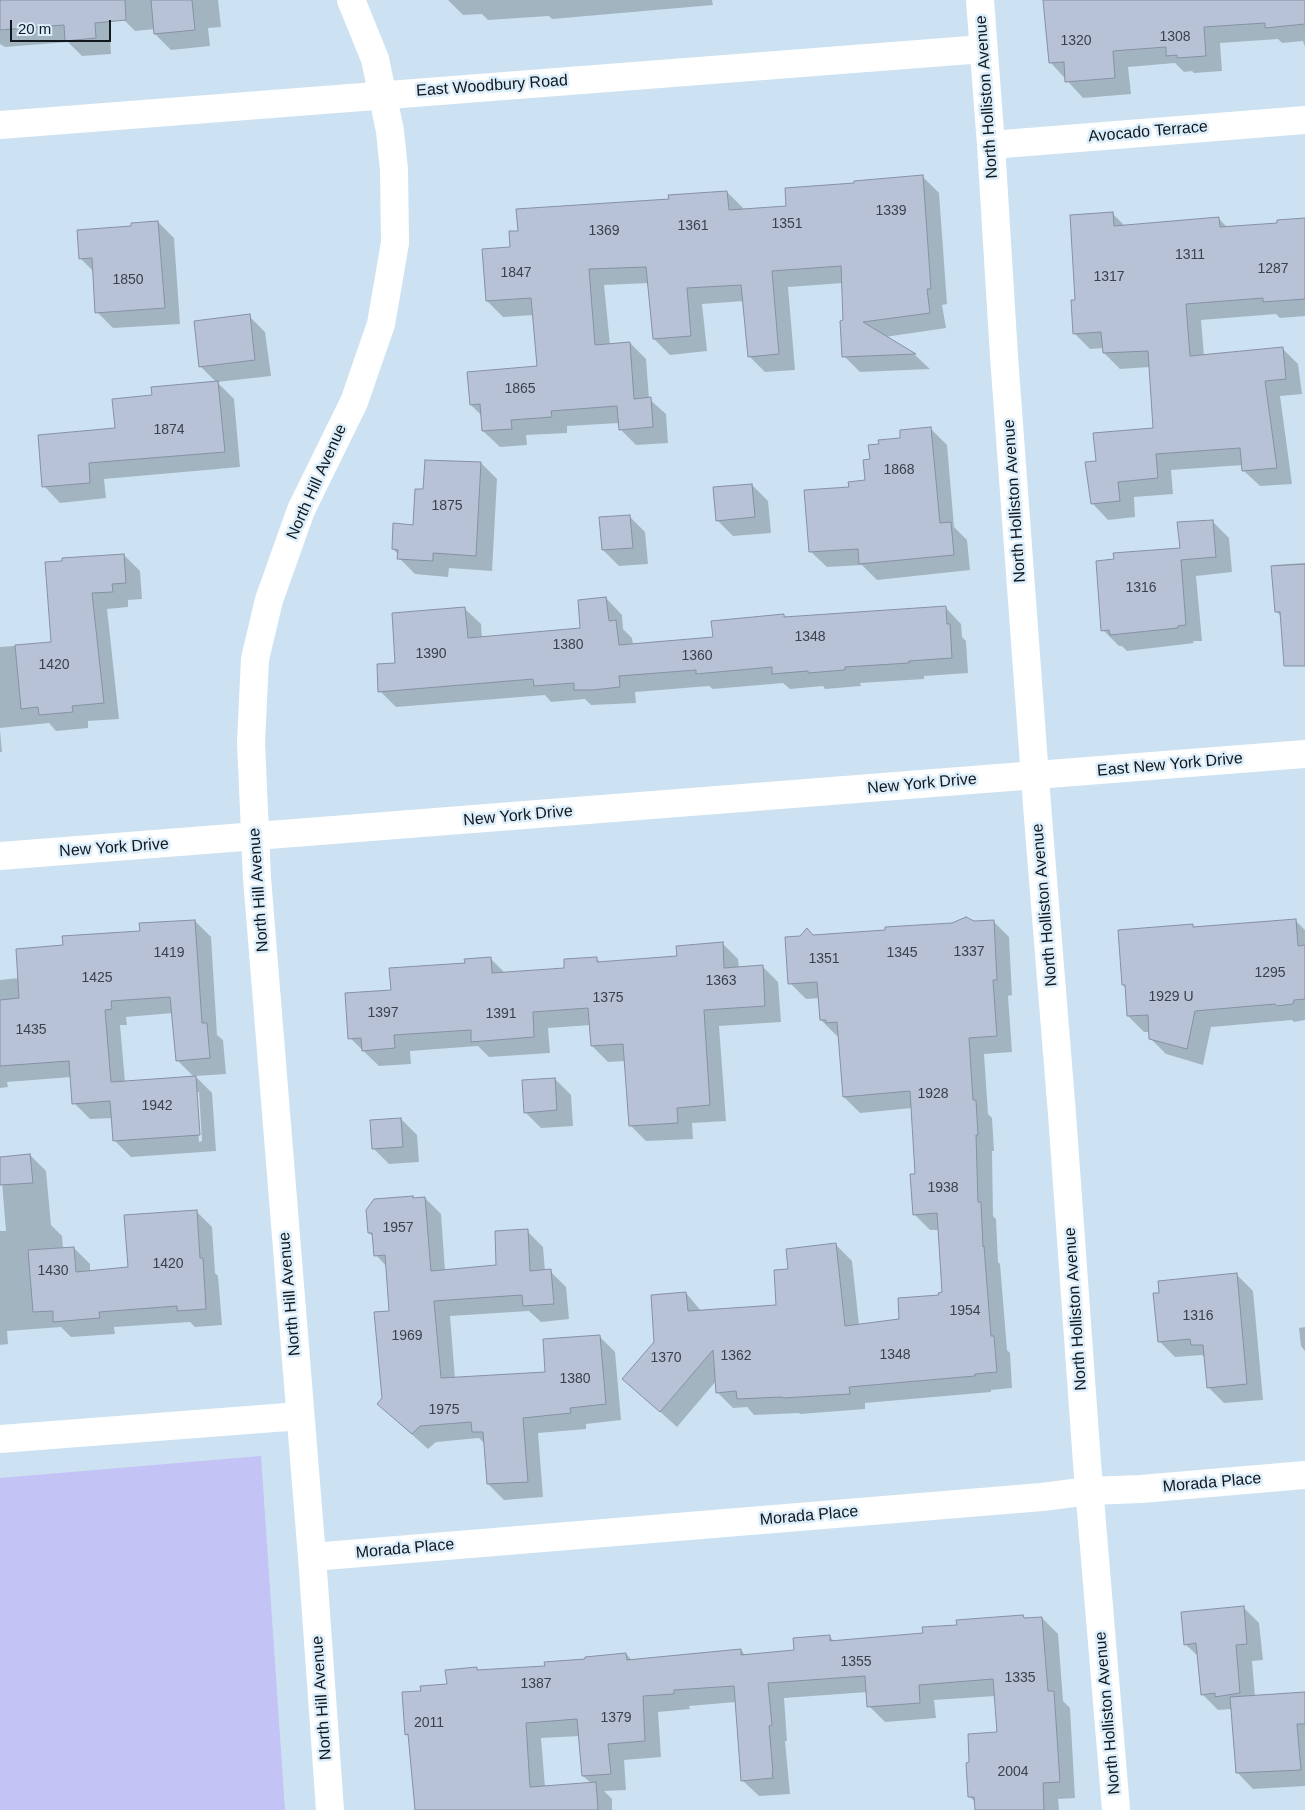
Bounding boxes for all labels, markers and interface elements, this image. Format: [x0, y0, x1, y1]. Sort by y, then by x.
scale bar [12, 10, 114, 42]
street label: North Holliston Avenue [972, 15, 1002, 179]
text: 20 m [18, 20, 51, 37]
house number: 1308 [1159, 29, 1191, 45]
house number: 1320 [1060, 33, 1092, 49]
street label: East Woodbury Road [416, 71, 568, 101]
street label: Avocado Terrace [1088, 117, 1208, 147]
house number: 1339 [875, 203, 907, 219]
house number: 1351 [771, 216, 803, 232]
house number: 1361 [677, 218, 709, 234]
house number: 1369 [588, 223, 620, 239]
house number: 1311 [1175, 247, 1205, 263]
house number: 1287 [1257, 261, 1289, 277]
house number: 1847 [500, 265, 532, 281]
house number: 1317 [1093, 269, 1125, 285]
house number: 1850 [112, 272, 144, 288]
house number: 1865 [504, 381, 536, 397]
street label: North Holliston Avenue [1000, 419, 1030, 583]
street label: North Hill Avenue [283, 421, 351, 543]
house number: 1874 [153, 422, 185, 438]
house number: 1868 [883, 462, 915, 478]
house number: 1875 [431, 498, 463, 514]
house number: 1316 [1125, 580, 1157, 596]
house number: 1348 [794, 629, 826, 645]
house number: 1380 [552, 637, 584, 653]
house number: 1390 [415, 646, 447, 662]
house number: 1360 [681, 648, 713, 664]
house number: 1420 [38, 657, 70, 673]
street label: East New York Drive [1096, 749, 1244, 781]
street label: New York Drive [867, 770, 977, 798]
street label: New York Drive [463, 802, 573, 830]
street label: North Holliston Avenue [1028, 823, 1062, 987]
street label: North Hill Avenue [245, 827, 273, 953]
street label: New York Drive [59, 835, 169, 861]
house number: 1337 [953, 944, 985, 960]
house number: 1419 [153, 945, 185, 961]
house number: 1345 [886, 945, 918, 961]
house number: 1351 [808, 951, 840, 967]
house number: 1295 [1254, 965, 1286, 981]
house number: 1425 [81, 970, 113, 986]
house number: 1363 [705, 973, 737, 989]
house number: 1929 U [1148, 989, 1194, 1005]
house number: 1375 [592, 990, 624, 1006]
house number: 1397 [367, 1005, 399, 1021]
house number: 1391 [485, 1006, 517, 1022]
house number: 1435 [15, 1022, 47, 1038]
house number: 1928 [917, 1086, 949, 1102]
house number: 1942 [141, 1098, 173, 1114]
house number: 1938 [927, 1180, 959, 1196]
house number: 1957 [382, 1220, 414, 1236]
street label: North Holliston Avenue [1061, 1227, 1091, 1391]
street label: North Hill Avenue [275, 1231, 305, 1357]
house number: 1420 [152, 1256, 184, 1272]
house number: 1430 [37, 1263, 69, 1279]
house number: 1954 [949, 1303, 981, 1319]
house number: 1316 [1182, 1308, 1214, 1324]
house number: 1969 [391, 1328, 423, 1344]
house number: 1348 [879, 1347, 911, 1363]
house number: 1362 [720, 1348, 752, 1364]
house number: 1370 [650, 1350, 682, 1366]
house number: 1380 [559, 1371, 591, 1387]
house number: 1975 [428, 1402, 460, 1418]
street label: Morada Place [1162, 1469, 1262, 1497]
street label: Morada Place [759, 1502, 859, 1530]
street label: Morada Place [355, 1535, 455, 1563]
street label: North Holliston Avenue [1091, 1631, 1125, 1795]
street label: North Hill Avenue [308, 1635, 336, 1761]
house number: 1355 [840, 1654, 872, 1670]
house number: 1335 [1004, 1670, 1036, 1686]
house number: 1387 [520, 1676, 552, 1692]
house number: 1379 [600, 1710, 632, 1726]
house number: 2011 [414, 1715, 444, 1731]
house number: 2004 [997, 1764, 1029, 1780]

